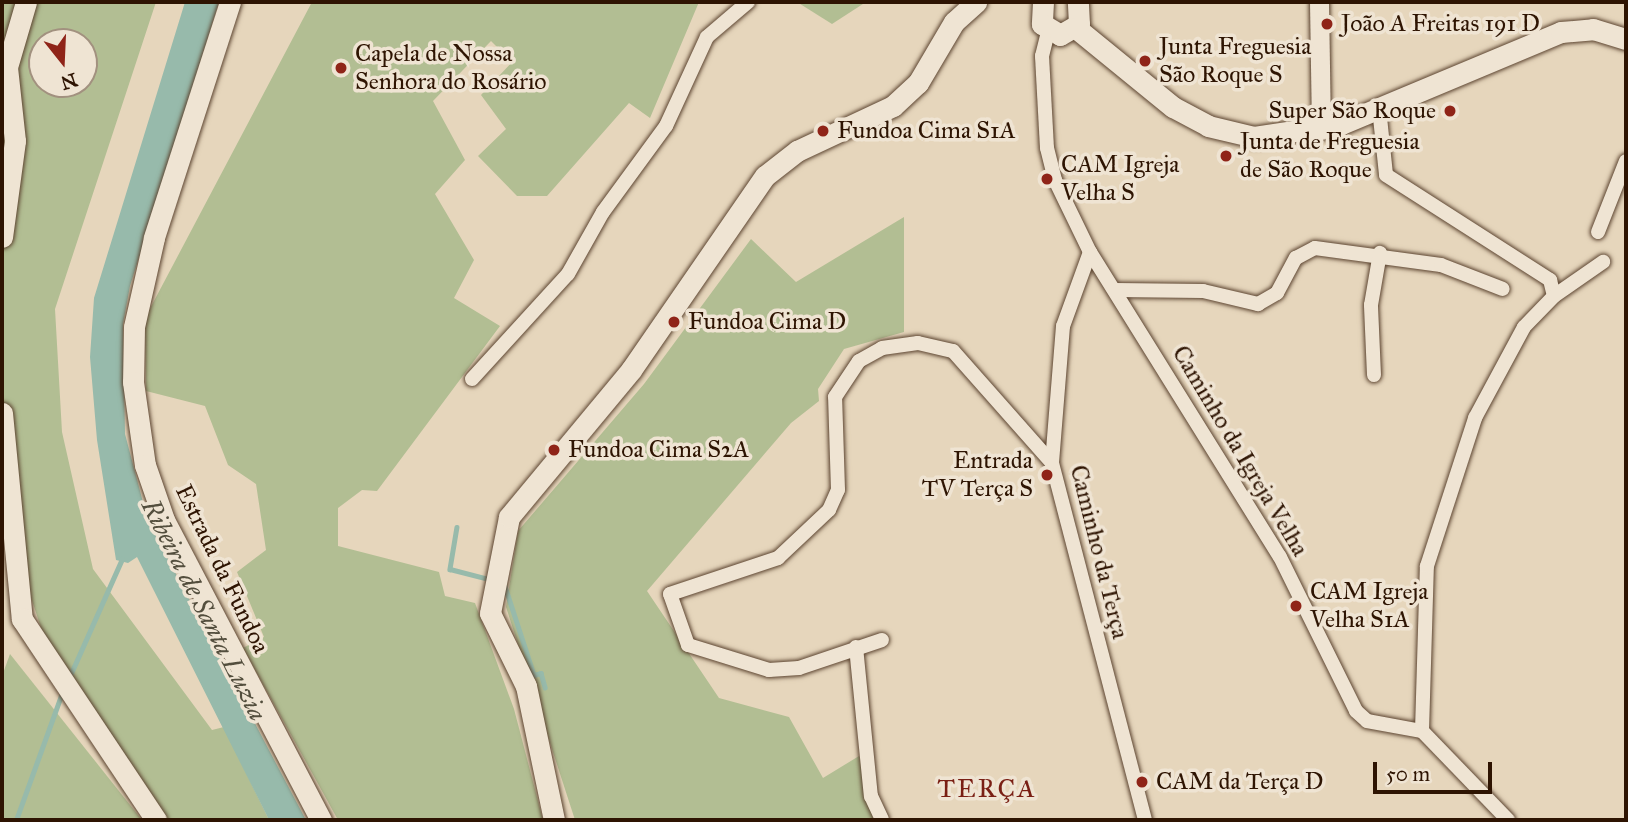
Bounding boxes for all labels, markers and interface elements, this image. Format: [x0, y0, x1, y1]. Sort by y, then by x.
place label: João A Freitas 191 D [1341, 10, 1540, 38]
marker: João A Freitas 191 D [1319, 16, 1335, 32]
north arrow [28, 28, 98, 98]
place label: Junta Freguesia São Roque S [1159, 33, 1311, 89]
place label: Capela de Nossa Senhora do Rosário [355, 40, 547, 96]
marker: Junta Freguesia São Roque S [1137, 53, 1153, 69]
marker: Capela de Nossa Senhora do Rosário [333, 60, 349, 76]
text: N [58, 68, 80, 95]
place label: Super São Roque [1269, 97, 1436, 125]
marker: Super São Roque [1442, 103, 1458, 119]
place label: Fundoa Cima S1A [837, 117, 1016, 145]
marker: Fundoa Cima S1A [815, 123, 831, 139]
place label: Junta de Freguesia de São Roque [1240, 128, 1420, 184]
marker: Junta de Freguesia de São Roque [1218, 148, 1234, 164]
place label: CAM Igreja Velha S [1061, 151, 1179, 207]
marker: CAM Igreja Velha S [1039, 171, 1055, 187]
place label: Fundoa Cima D [688, 308, 846, 336]
marker: Fundoa Cima D [666, 314, 682, 330]
street label: Caminho da Igreja Velha [1166, 341, 1314, 561]
place label: Fundoa Cima S2A [568, 436, 749, 464]
marker: Fundoa Cima S2A [546, 442, 562, 458]
place label: Entrada TV Terça S [922, 447, 1033, 503]
street label: Caminho da Terça [1064, 462, 1134, 642]
marker: Entrada TV Terça S [1039, 467, 1055, 483]
street label: Estrada da Fundoa [169, 480, 275, 658]
water label: Ribeira de Santa Luzia [135, 494, 273, 726]
place label: CAM Igreja Velha S1A [1310, 578, 1428, 634]
marker: CAM Igreja Velha S1A [1288, 598, 1304, 614]
scale bar [1376, 748, 1495, 792]
text: 50 m [1386, 761, 1430, 787]
place label: CAM da Terça D [1156, 768, 1324, 796]
district label: TERÇA [938, 773, 1036, 805]
marker: CAM da Terça D [1134, 774, 1150, 790]

